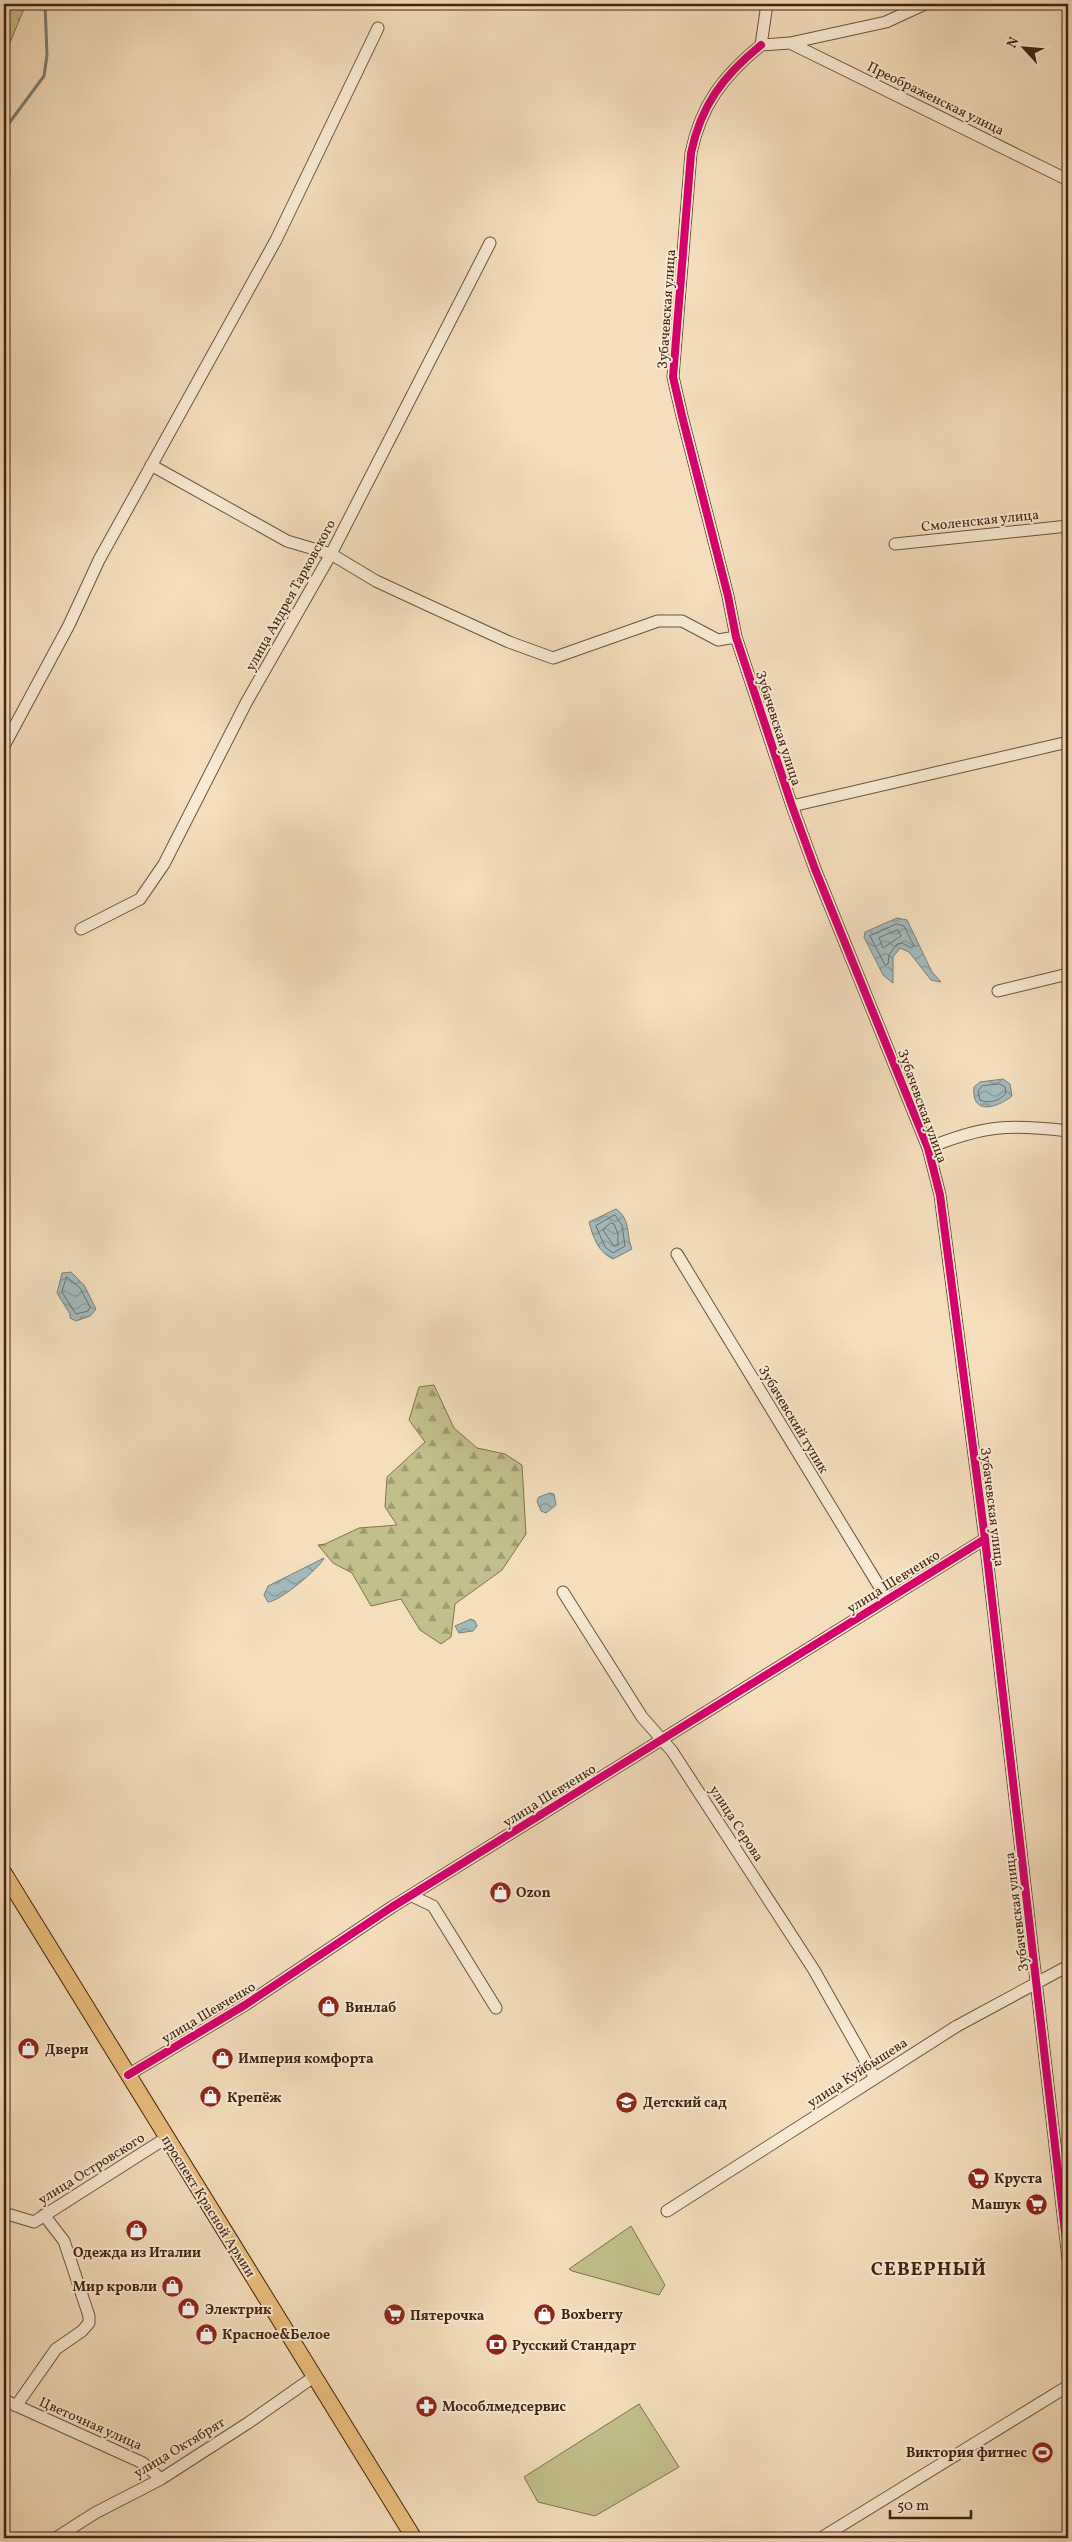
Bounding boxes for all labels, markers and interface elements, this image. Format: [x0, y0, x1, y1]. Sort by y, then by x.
north arrow [1000, 22, 1050, 72]
text: N [1003, 34, 1024, 52]
street label: Преображенская улица [864, 58, 1007, 141]
street label: Зубачевская улица [654, 249, 681, 370]
street label: Смоленская улица [920, 506, 1040, 537]
street label: улица Андрея Тарковского [242, 517, 341, 675]
street label: Зубачевская улица [750, 668, 805, 788]
street label: Зубачевская улица [892, 1047, 951, 1166]
street label: Зубачевский тупик [753, 1362, 833, 1478]
street label: Зубачевская улица [975, 1446, 1008, 1568]
street label: улица Шевченко [844, 1546, 944, 1619]
street label: улица Шевченко [500, 1760, 600, 1833]
street label: улица Серова [704, 1782, 767, 1866]
street label: Зубачевская улица [1001, 1851, 1034, 1973]
shop icon: Ozon [488, 1880, 512, 1904]
place label: Ozon [516, 1884, 551, 1903]
street label: улица Шевченко [158, 1978, 259, 2049]
shop icon: Винлаб [317, 1995, 341, 2019]
place label: Винлаб [345, 1999, 396, 2018]
street label: улица Куйбышева [804, 2034, 912, 2113]
shop icon: Двери [17, 2037, 41, 2061]
place label: Двери [45, 2041, 89, 2060]
shop icon: Империя комфорта [210, 2046, 234, 2070]
place label: Империя комфорта [238, 2050, 374, 2069]
shop icon: Крепёж [199, 2085, 223, 2109]
place label: Крепёж [227, 2089, 282, 2108]
school or university icon: Детский сад [615, 2090, 639, 2114]
place label: Детский сад [643, 2094, 727, 2113]
street label: улица Островского [35, 2129, 149, 2210]
street label: проспект Красной Армии [156, 2132, 260, 2282]
supermarket icon: Круста [966, 2166, 990, 2190]
place label: Круста [994, 2170, 1043, 2189]
supermarket icon: Машук [1025, 2192, 1049, 2216]
place label: Машук [971, 2196, 1022, 2215]
shop icon: Одежда из Италии [125, 2218, 149, 2242]
place label: Одежда из Италии [73, 2244, 201, 2263]
district label: СЕВЕРНЫЙ [871, 2257, 987, 2283]
shop icon: Мир кровли [161, 2274, 185, 2298]
place label: Мир кровли [72, 2278, 157, 2297]
shop icon: Электрик [177, 2297, 201, 2321]
place label: Электрик [205, 2301, 272, 2320]
shop icon: Boxberry [533, 2302, 557, 2326]
supermarket icon: Пятерочка [382, 2303, 406, 2327]
place label: Boxberry [561, 2306, 623, 2325]
place label: Пятерочка [410, 2307, 485, 2326]
shop icon: Красное&Белое [194, 2322, 218, 2346]
place label: Красное&Белое [222, 2326, 330, 2345]
bank icon: Русский Стандарт [484, 2333, 508, 2357]
place label: Русский Стандарт [512, 2337, 637, 2356]
street label: Цветочная улица [36, 2393, 145, 2456]
pharmacy icon: Мособлмедсервис [414, 2394, 438, 2418]
place label: Мособлмедсервис [442, 2398, 567, 2417]
street label: улица Октябрят [131, 2414, 229, 2483]
sports icon: Виктория фитнес [1031, 2440, 1055, 2464]
place label: Виктория фитнес [906, 2444, 1027, 2463]
scale bar [890, 2487, 971, 2519]
text: 50 m [897, 2496, 929, 2517]

